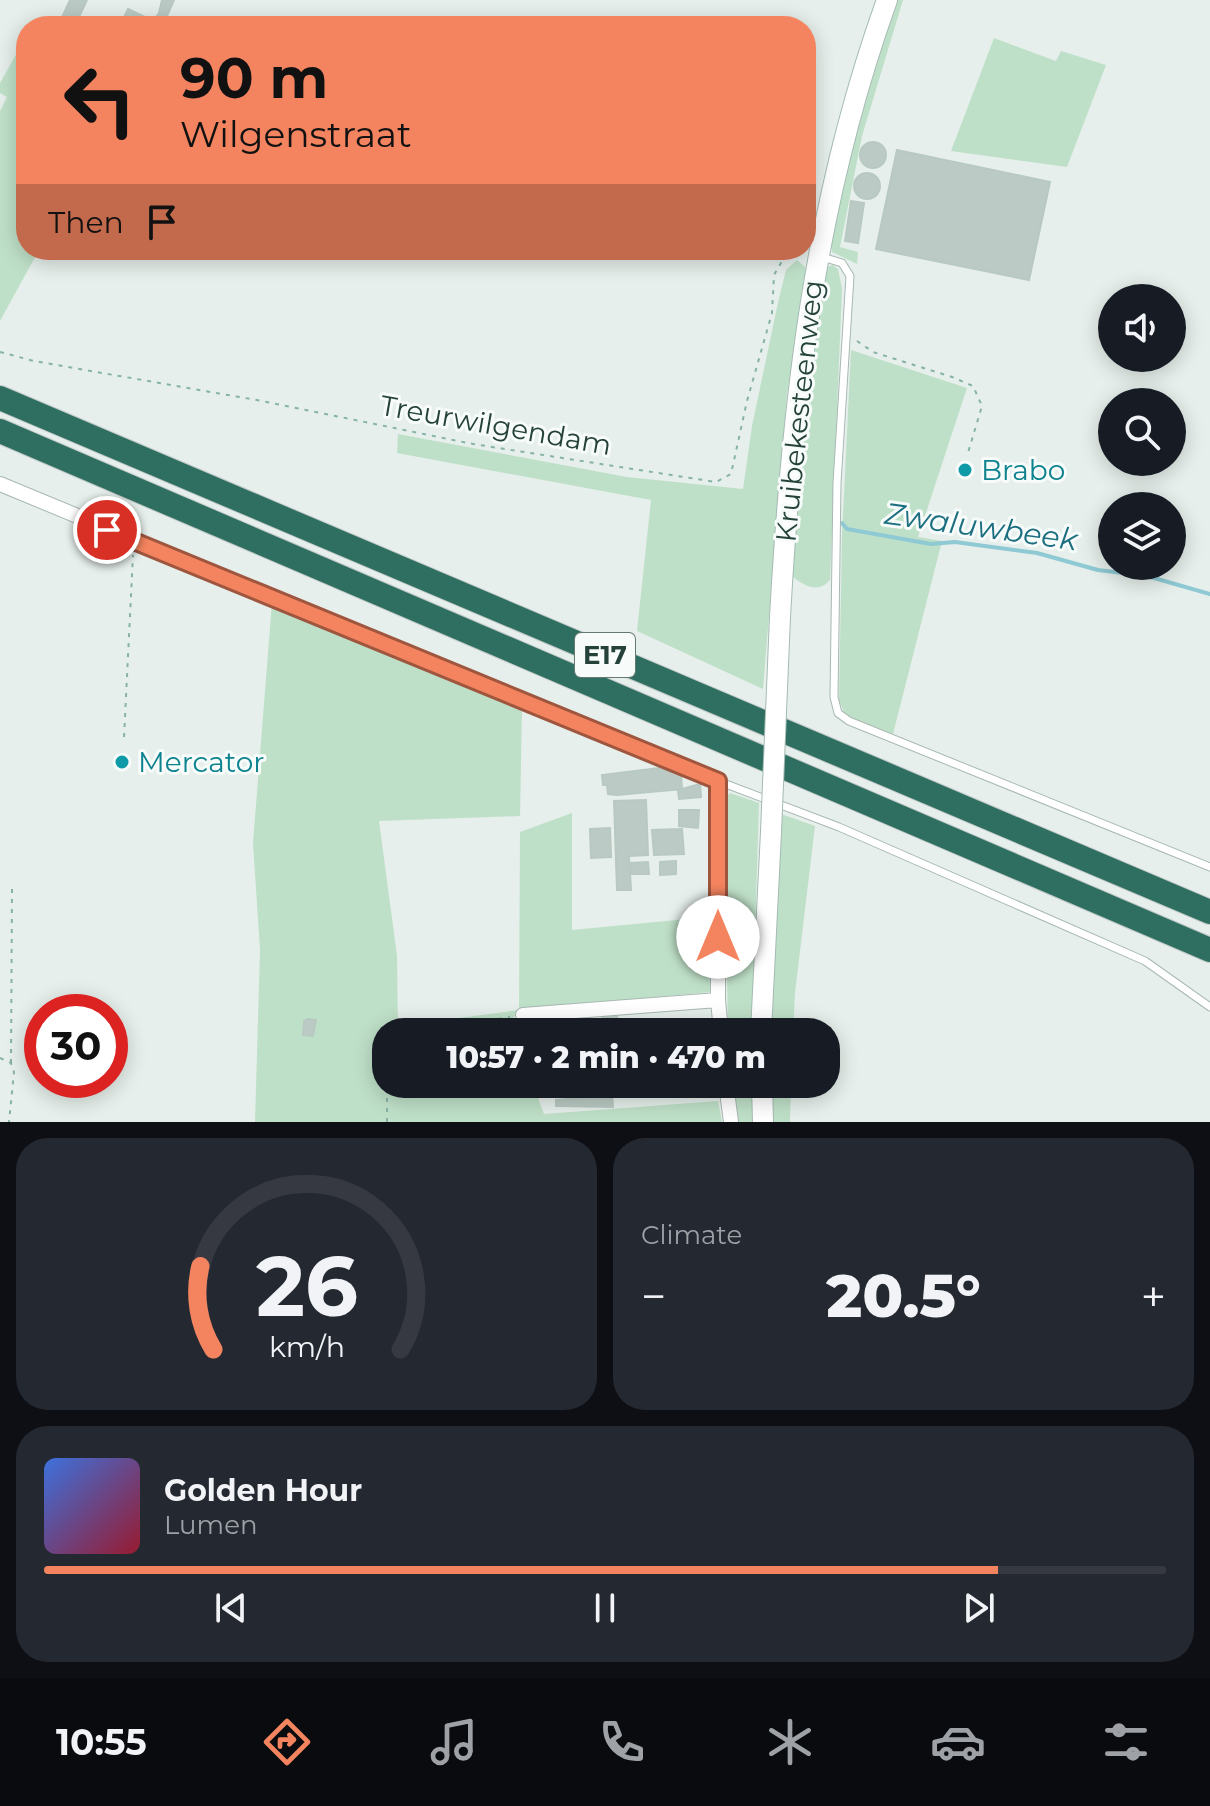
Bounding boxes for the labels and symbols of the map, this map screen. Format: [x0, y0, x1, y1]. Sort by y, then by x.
street label: Kruibekesteenweg [768, 278, 830, 544]
street label: Treurwilgendam [378, 388, 614, 462]
place label: Brabo [981, 453, 1065, 487]
marker: Brabo [956, 461, 974, 479]
water label: Zwaluwbeek [881, 495, 1081, 559]
pin [73, 496, 141, 564]
road number: E17 [575, 633, 635, 677]
place label: Mercator [138, 745, 264, 779]
marker: Mercator [113, 753, 131, 771]
position arrow [676, 895, 760, 979]
speed limit sign: 30 [24, 994, 128, 1098]

